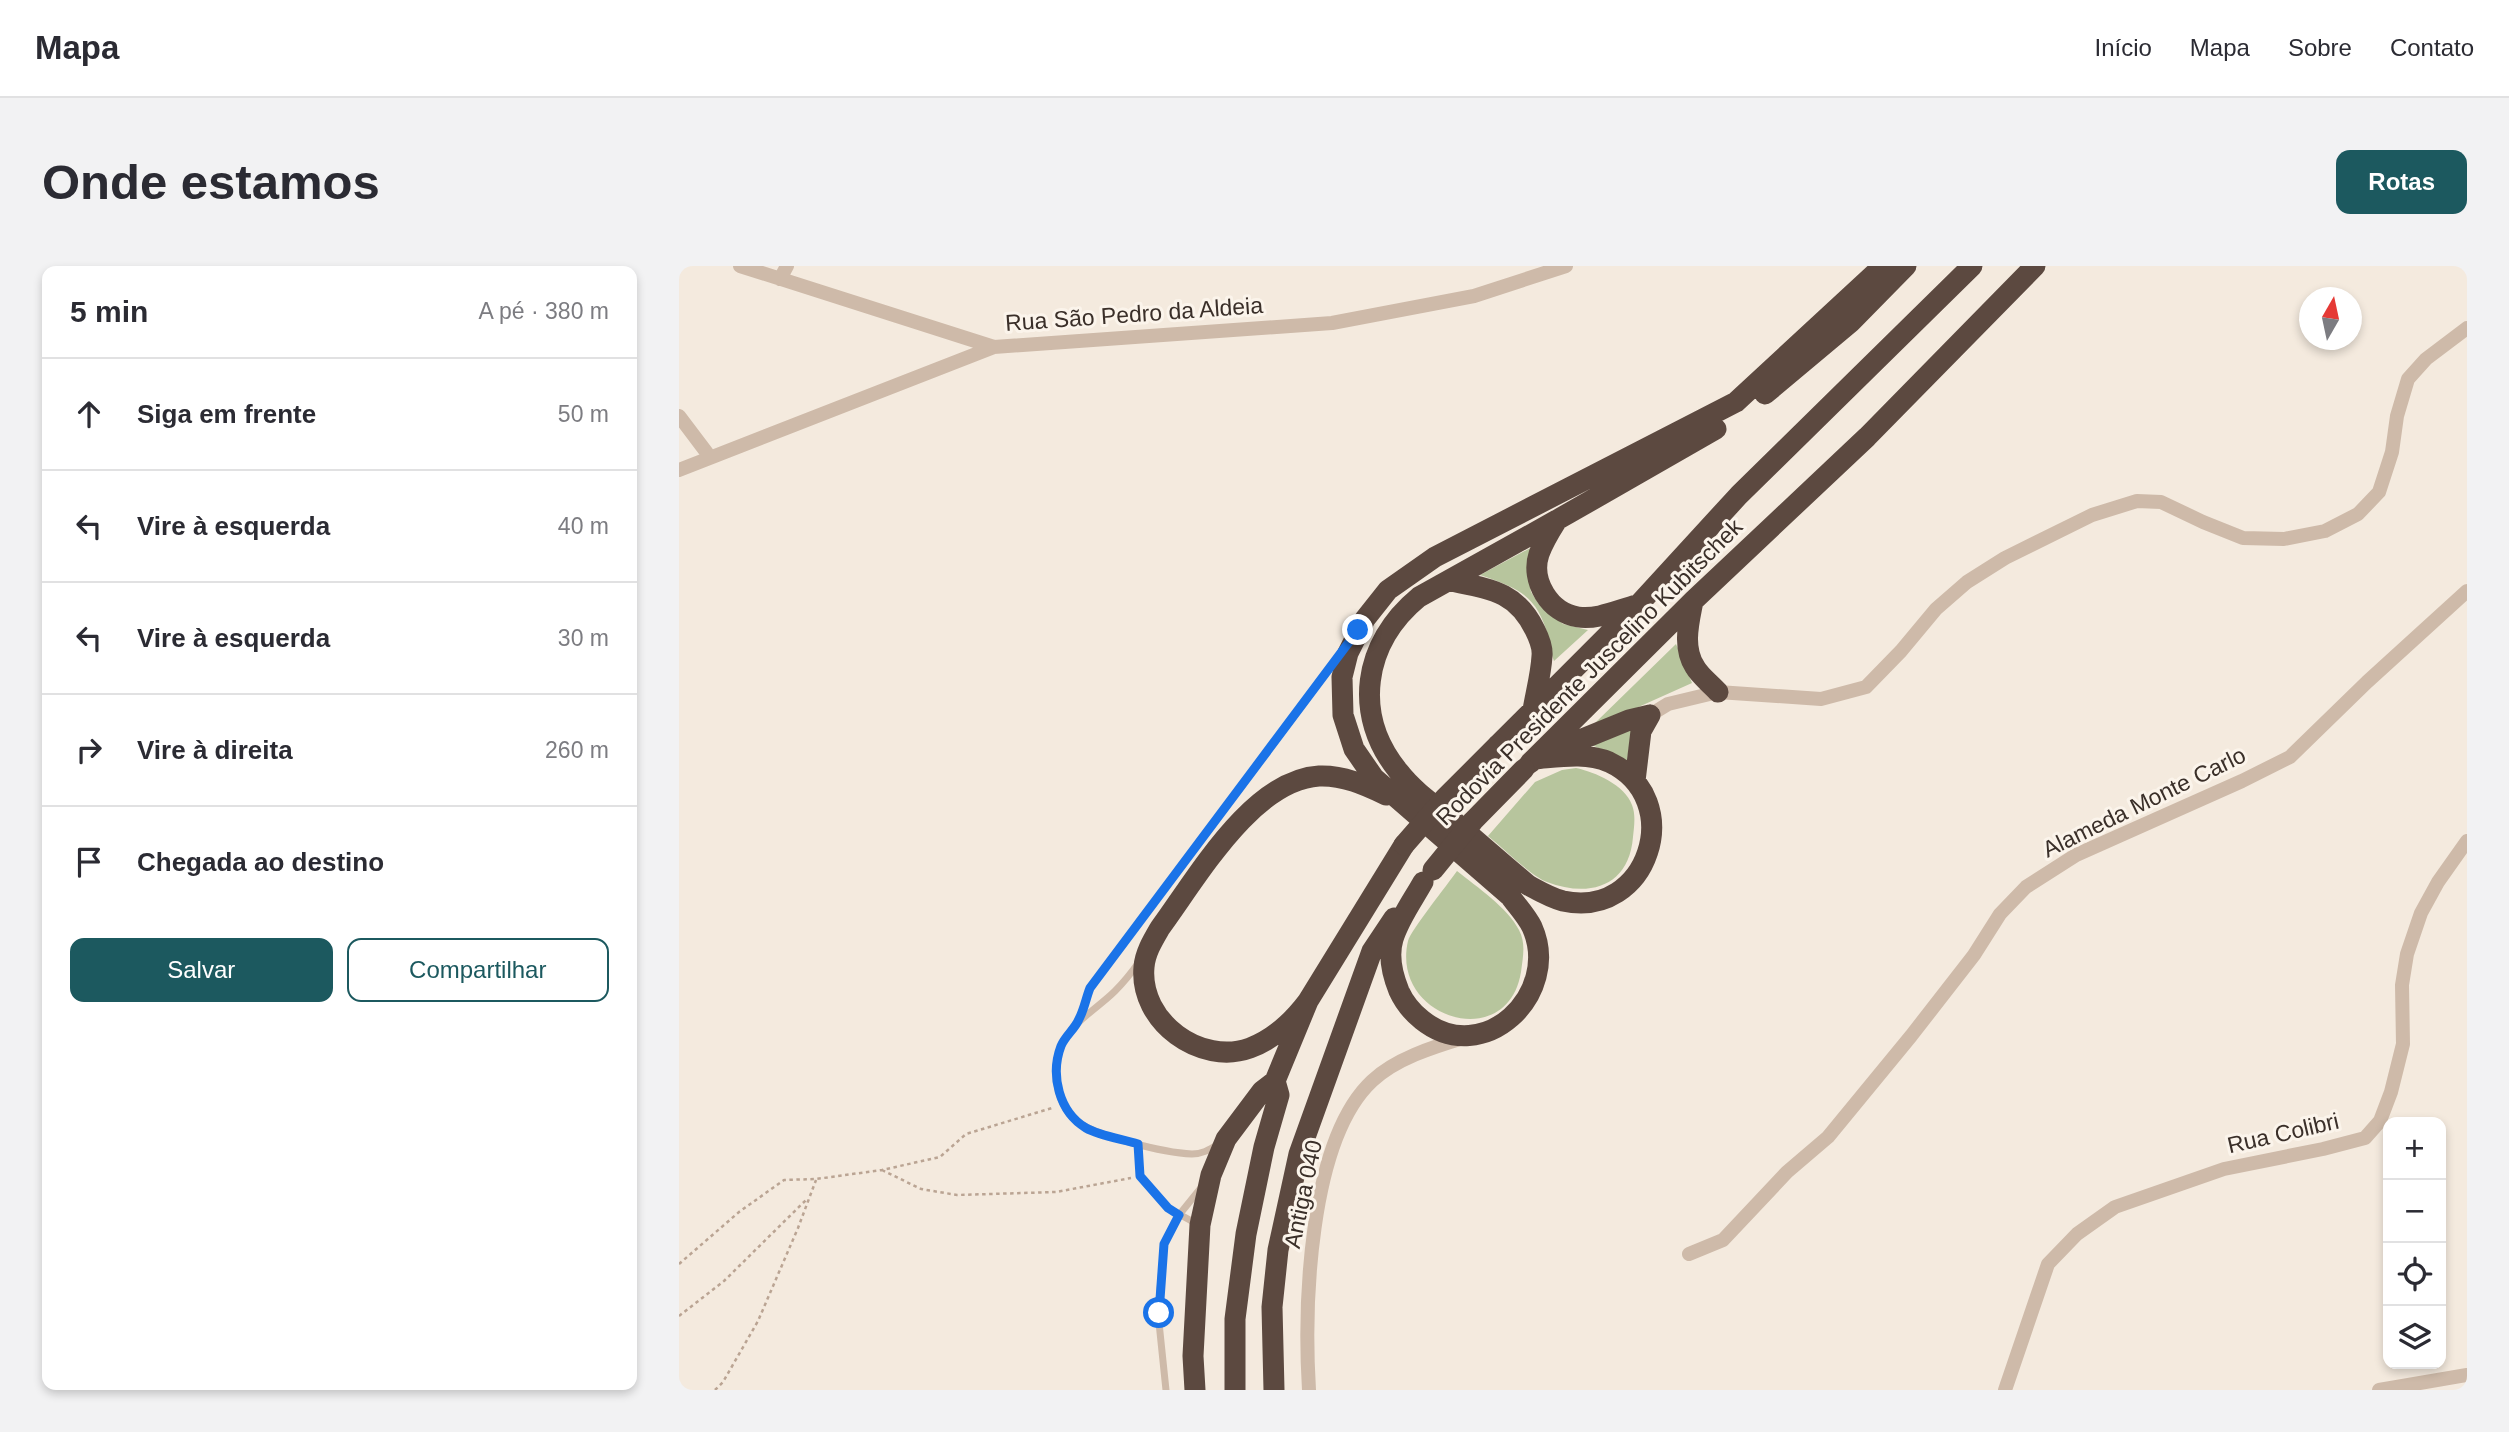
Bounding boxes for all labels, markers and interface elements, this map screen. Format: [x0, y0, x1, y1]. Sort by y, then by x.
text: Mapa [35, 29, 119, 66]
text: Início [2094, 34, 2152, 61]
text: Mapa [2190, 34, 2250, 61]
text: Sobre [2288, 34, 2352, 61]
text: Contato [2390, 34, 2474, 61]
button: Rotas [2336, 150, 2467, 214]
text: Onde estamos [42, 155, 380, 209]
north arrow [2299, 287, 2362, 350]
street label: Rua São Pedro da Aldeia [1004, 292, 1264, 336]
text: 5 min [70, 295, 148, 328]
text: A pé · 380 m [479, 298, 609, 324]
icon: ahead [70, 395, 108, 433]
text: Siga em frente [137, 399, 316, 429]
text: 50 m [558, 401, 609, 427]
icon: left [70, 507, 108, 545]
text: Vire à esquerda [137, 511, 330, 541]
text: 40 m [558, 513, 609, 539]
street label: Rodovia Presidente Juscelino Kubitschek [1431, 513, 1748, 830]
route end [1342, 614, 1373, 645]
icon: left [70, 619, 108, 657]
text: Vire à esquerda [137, 623, 330, 653]
text: 30 m [558, 625, 609, 651]
icon: right [70, 731, 108, 769]
text: Vire à direita [137, 735, 293, 765]
text: 260 m [545, 737, 609, 763]
street label: Alameda Monte Carlo [2038, 742, 2250, 862]
icon: arrive [70, 843, 108, 881]
text: Chegada ao destino [137, 847, 384, 877]
button: Salvar [70, 938, 333, 1002]
button: Compartilhar [347, 938, 609, 1002]
street label: Rua Colibri [2225, 1108, 2341, 1158]
map controls [2383, 1117, 2446, 1369]
button: + [2383, 1117, 2446, 1180]
street label: Antiga 040 [1279, 1138, 1327, 1250]
button: − [2383, 1180, 2446, 1243]
button: locate [2383, 1243, 2446, 1306]
route start [1143, 1297, 1174, 1328]
button: layers [2383, 1306, 2446, 1369]

